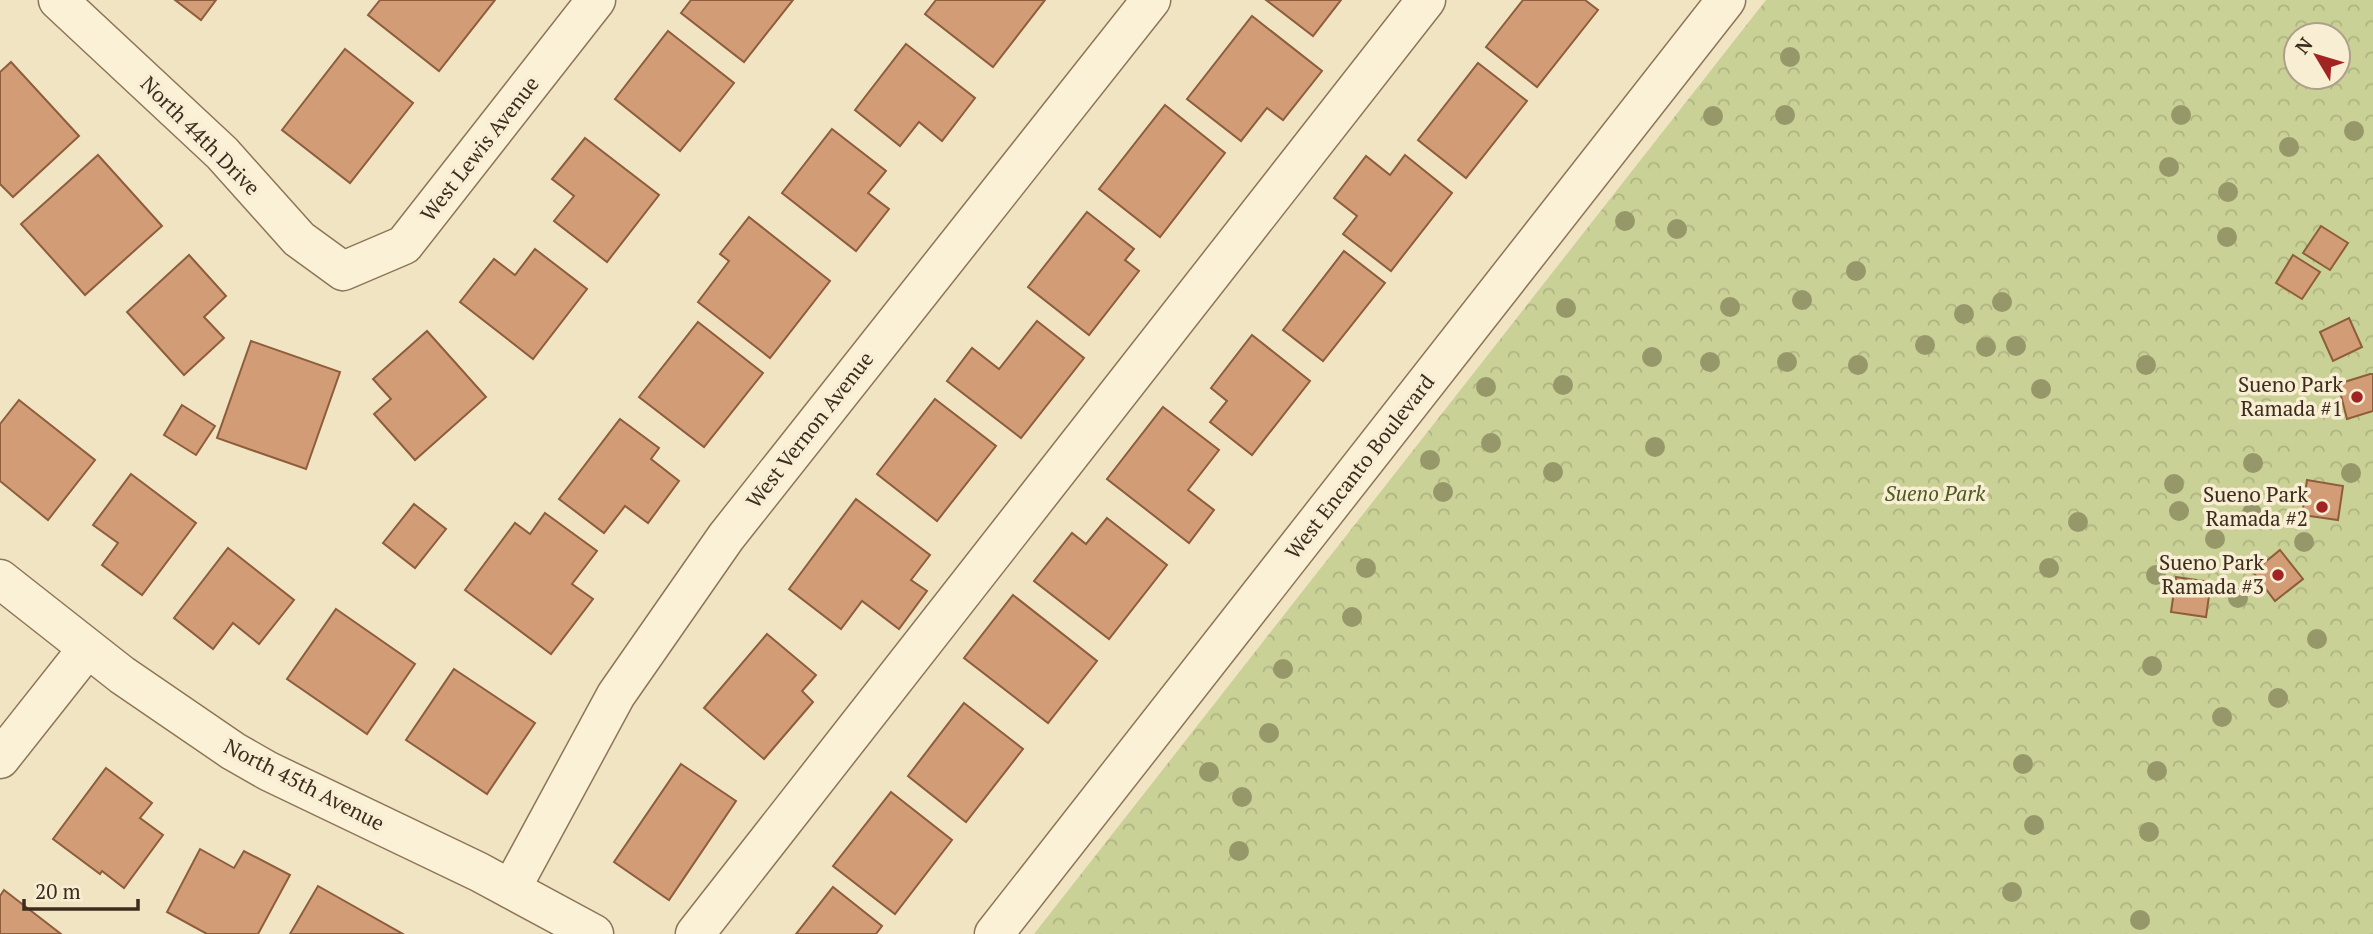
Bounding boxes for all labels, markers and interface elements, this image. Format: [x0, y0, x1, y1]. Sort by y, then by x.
north arrow [2282, 21, 2352, 91]
text: N [2289, 31, 2318, 59]
street label: North 44th Drive [135, 70, 266, 201]
street label: West Lewis Avenue [414, 70, 545, 227]
street label: West Vernon Avenue [739, 345, 879, 513]
street label: West Encanto Boulevard [1278, 368, 1440, 564]
place label: Sueno Park Ramada #1 [2238, 370, 2343, 422]
marker: Sueno Park Ramada #1 [2349, 389, 2365, 405]
park label: Sueno Park [1885, 479, 1986, 507]
place label: Sueno Park Ramada #2 [2203, 480, 2308, 532]
marker: Sueno Park Ramada #2 [2314, 499, 2330, 515]
place label: Sueno Park Ramada #3 [2159, 548, 2264, 600]
marker: Sueno Park Ramada #3 [2270, 567, 2286, 583]
street label: North 45th Avenue [220, 732, 389, 837]
scale bar [24, 867, 138, 911]
text: 20 m [35, 877, 81, 905]

